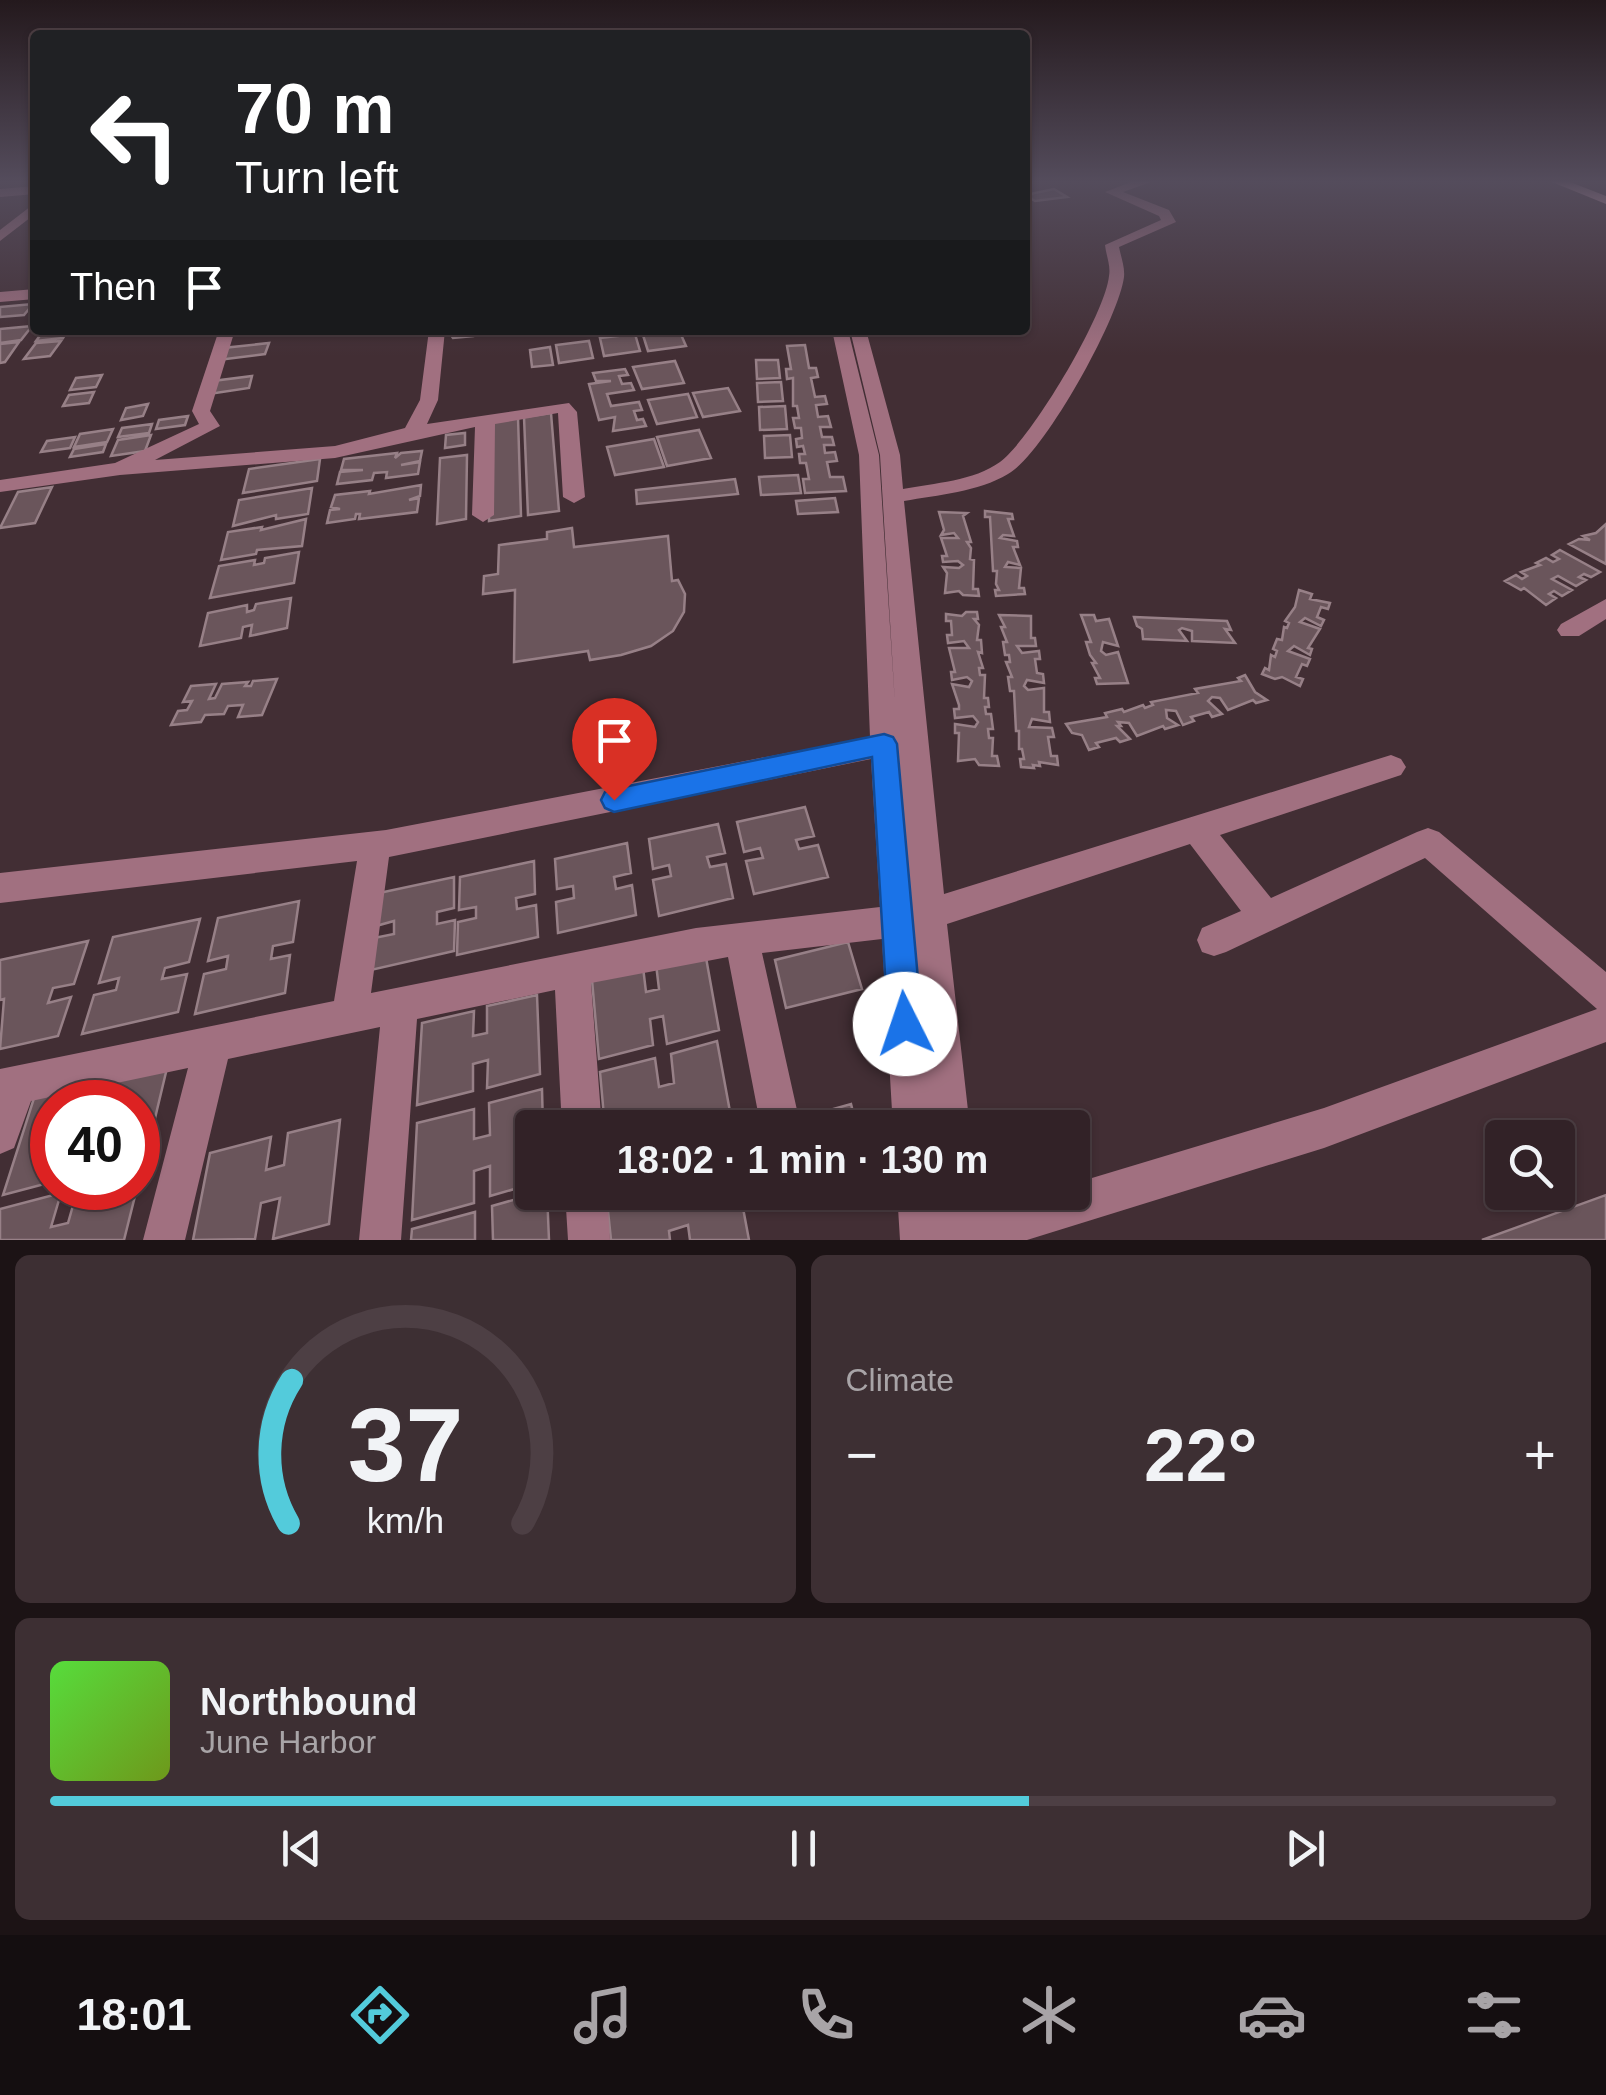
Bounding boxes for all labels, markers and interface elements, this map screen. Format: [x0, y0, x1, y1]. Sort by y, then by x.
icon: left [70, 70, 200, 200]
text: 70 m [235, 70, 395, 148]
text: Turn left [235, 152, 398, 203]
icon: arrive [177, 260, 232, 315]
text: Then [70, 266, 157, 308]
pin [572, 698, 657, 801]
icon: arrive [587, 713, 642, 768]
position arrow [853, 972, 957, 1076]
speed limit sign: 40 [30, 1080, 160, 1210]
map controls [1485, 1120, 1575, 1210]
button: search [1485, 1120, 1575, 1210]
text: 18:02 · 1 min · 130 m [617, 1139, 988, 1181]
text: Climate [846, 1362, 954, 1398]
text: 37 [347, 1387, 463, 1503]
text: 22° [1144, 1413, 1257, 1497]
text: − [846, 1424, 878, 1486]
text: + [1524, 1424, 1556, 1486]
text: km/h [367, 1501, 444, 1541]
text: Northbound [200, 1681, 417, 1723]
text: June Harbor [200, 1724, 376, 1760]
icon: previous [274, 1821, 329, 1876]
icon: pause [776, 1821, 831, 1876]
icon: next [1278, 1821, 1333, 1876]
icon: directions [345, 1980, 415, 2050]
icon: music [568, 1980, 638, 2050]
icon: phone [791, 1980, 861, 2050]
icon: climate [1014, 1980, 1084, 2050]
icon: car [1237, 1980, 1307, 2050]
icon: filters [1459, 1980, 1529, 2050]
text: 18:01 [76, 1989, 192, 2040]

